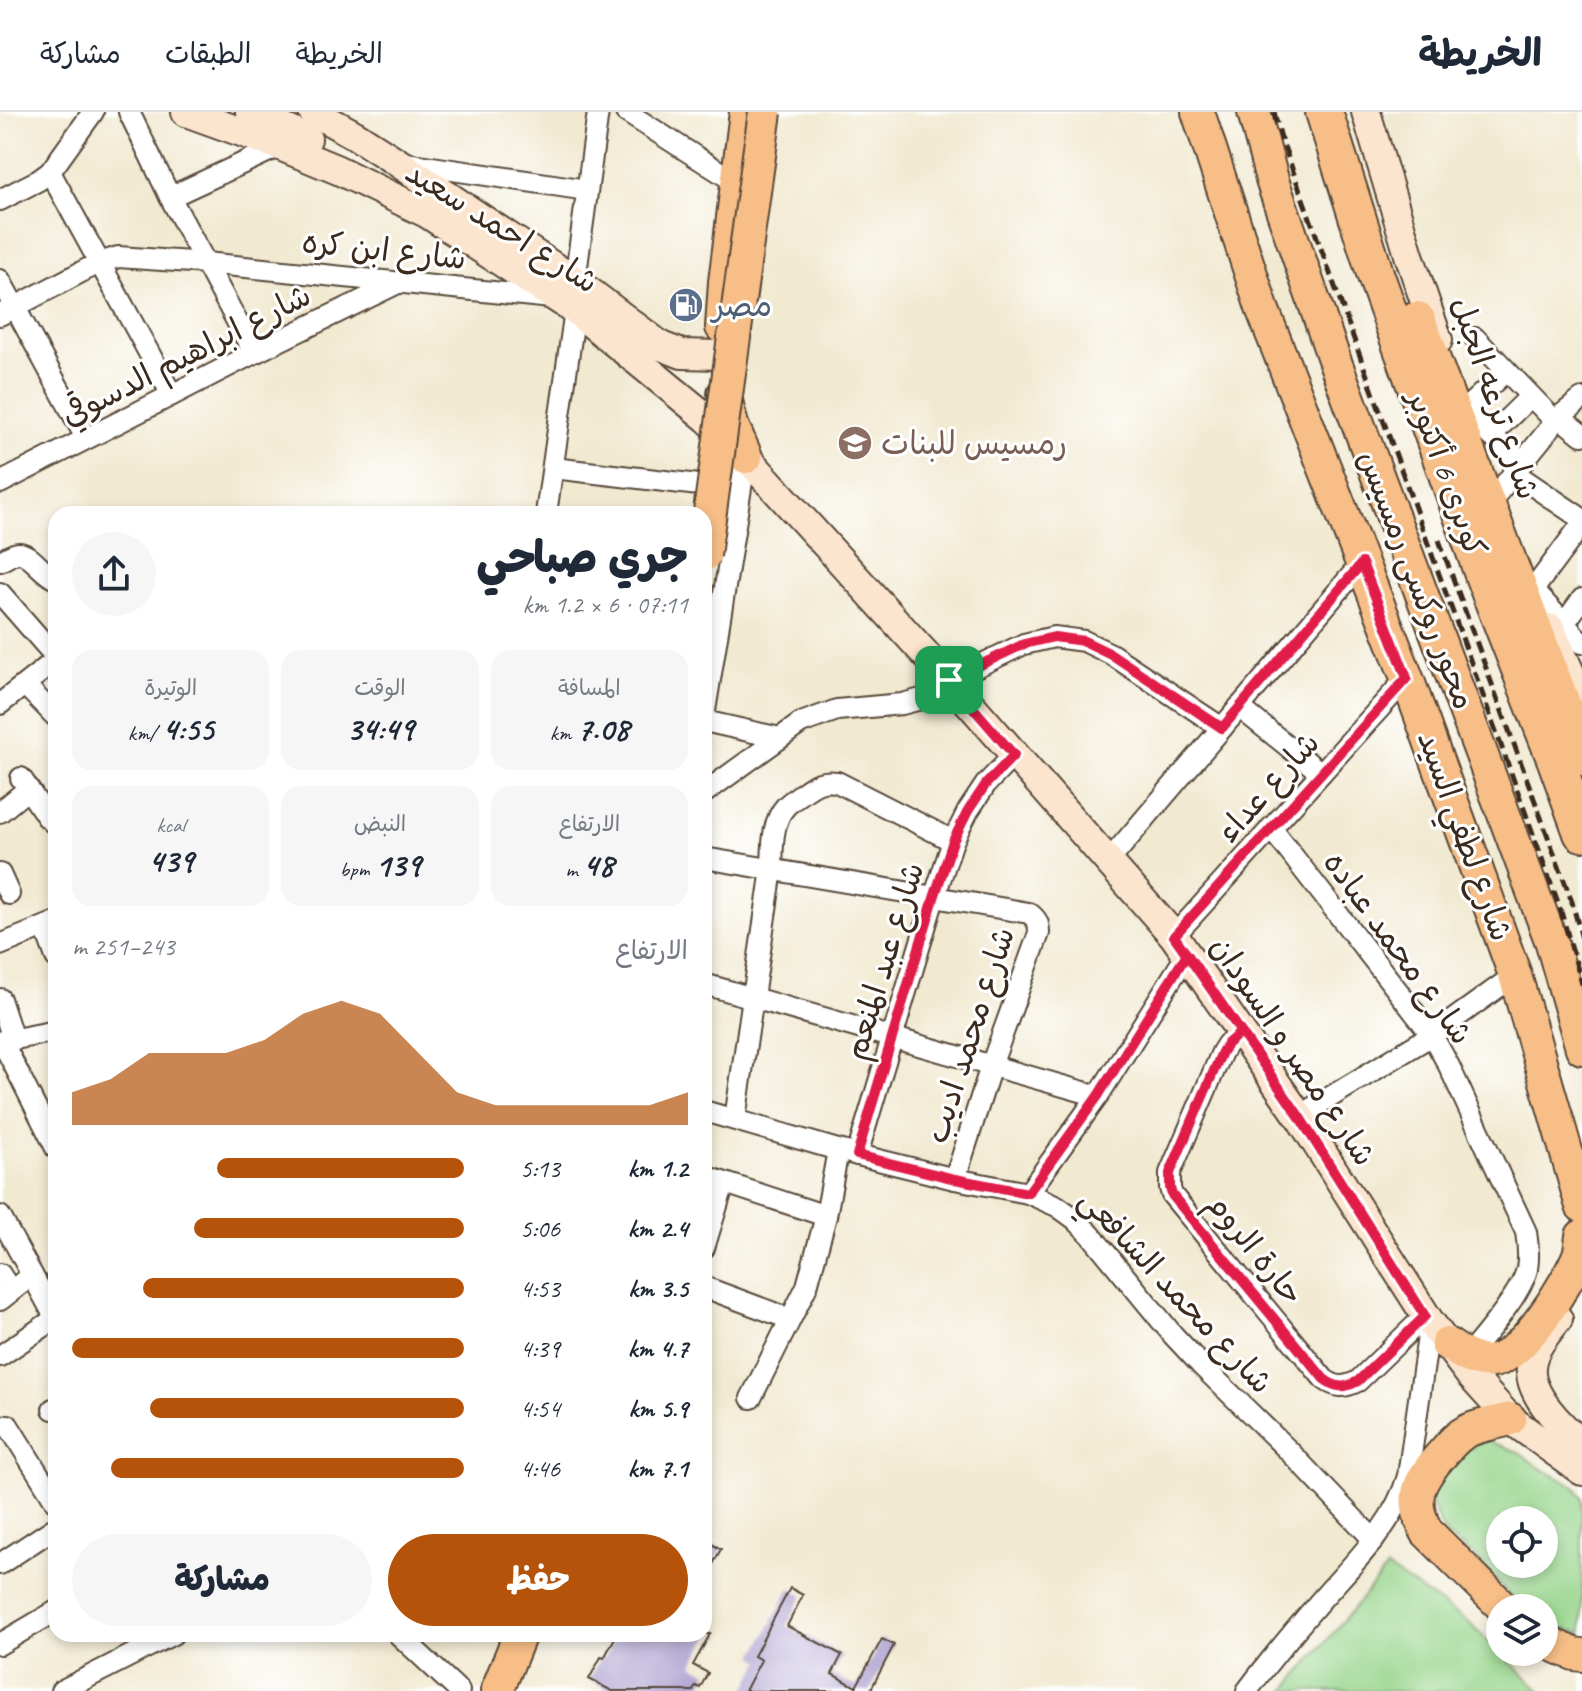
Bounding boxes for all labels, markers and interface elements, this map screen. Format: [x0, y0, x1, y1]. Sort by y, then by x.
text: الخريطة [1418, 30, 1542, 77]
text: مشاركة [40, 36, 121, 71]
text: الطبقات [165, 36, 251, 71]
text: الخريطة [295, 36, 383, 71]
street label: شارع احمد سعيد [397, 151, 606, 304]
street label: شارع ابن كره [300, 221, 468, 281]
street label: شارع ابراهيم الدسوقي [54, 274, 319, 438]
place label: مصر [709, 285, 772, 326]
fuel station icon: مصر [667, 286, 705, 324]
street label: شارع ترعه الجبل [1439, 291, 1549, 505]
street label: كوبرى 6 أكتوبر [1397, 383, 1496, 562]
place label: رمسيس للبنات [881, 423, 1067, 464]
school or university icon: رمسيس للبنات [836, 424, 874, 462]
street label: محور روكسى رمسيس [1349, 445, 1485, 715]
text: جري صباحي [477, 530, 688, 585]
button: share [72, 532, 156, 616]
text: 07:11 · 6 × 1.2 km [522, 588, 688, 621]
pin [915, 646, 983, 714]
icon: arrive [927, 658, 971, 702]
text: الوتيرة [144, 674, 197, 702]
text: الوقت [354, 674, 406, 702]
text: المسافة [558, 674, 621, 702]
text: 4:55 [162, 707, 214, 750]
text: 34:49 [346, 707, 414, 750]
text: 7.08 [577, 707, 629, 750]
text: /km [128, 719, 162, 747]
text: km [550, 719, 577, 747]
street label: شارع عداء [1207, 723, 1330, 852]
street label: شارع لطفي السيد [1401, 725, 1522, 949]
text: النبض [354, 810, 406, 838]
text: الارتفاع [558, 810, 620, 838]
text: kcal [156, 811, 185, 839]
text: 439 [148, 839, 193, 882]
text: 139 [375, 843, 421, 886]
text: 48 [583, 843, 613, 886]
street label: شارع محمد عباده [1312, 843, 1482, 1054]
text: bpm [339, 855, 375, 883]
text: m [565, 855, 583, 883]
street label: شارع عبد المنعم [835, 857, 936, 1066]
street label: شارع محمد اديب [916, 922, 1026, 1149]
street label: شارع مصر و السودان [1199, 928, 1385, 1175]
text: 243–251 m [72, 930, 175, 963]
text: الارتفاع [615, 934, 688, 967]
text: 5:13 [520, 1152, 560, 1185]
text: 1.2 km [628, 1152, 688, 1185]
street label: شارع محمد الشافعي [1065, 1180, 1282, 1407]
street label: حارة الروم [1194, 1184, 1313, 1316]
text: 5:06 [520, 1212, 560, 1245]
text: 2.4 km [628, 1212, 688, 1245]
text: 4:53 [520, 1272, 560, 1305]
text: 3.5 km [628, 1272, 688, 1305]
text: 4:39 [520, 1332, 560, 1365]
text: 4.7 km [628, 1332, 688, 1365]
text: 4:54 [520, 1392, 560, 1425]
text: 5.9 km [628, 1392, 688, 1425]
text: 4:46 [520, 1452, 560, 1485]
text: 7.1 km [628, 1452, 688, 1485]
map controls [1486, 1506, 1558, 1666]
button: locate [1486, 1506, 1558, 1578]
button: مشاركة [72, 1534, 372, 1626]
button: حفظ [388, 1534, 688, 1626]
button: layers [1486, 1594, 1558, 1666]

